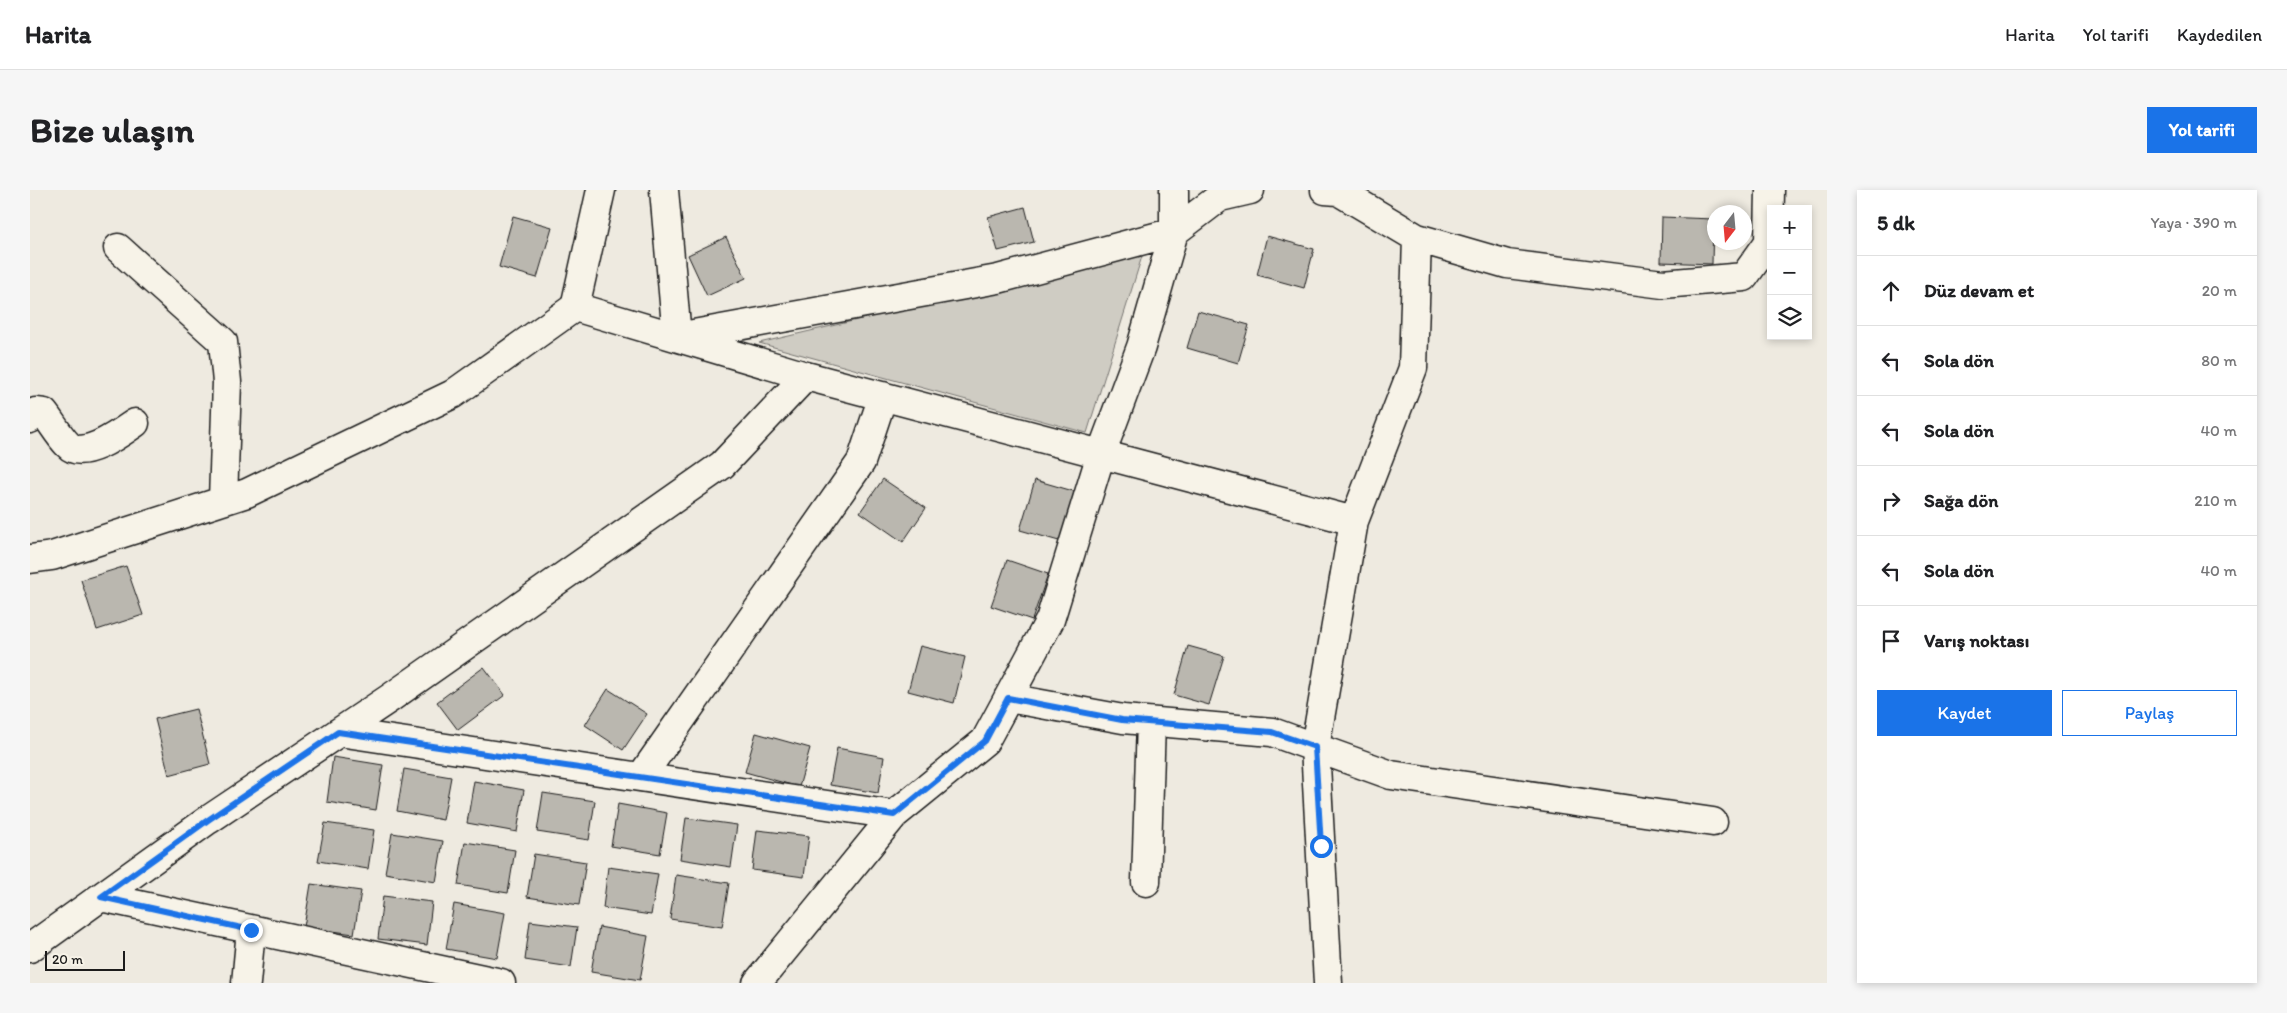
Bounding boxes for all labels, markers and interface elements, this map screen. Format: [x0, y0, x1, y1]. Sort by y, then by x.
text: Harita [25, 20, 91, 49]
text: Harita [2005, 24, 2055, 46]
text: Yol tarifi [2083, 24, 2149, 46]
text: Kaydedilen [2177, 24, 2262, 46]
button: Yol tarifi [2147, 107, 2257, 153]
text: Bize ulaşın [30, 109, 194, 151]
north arrow [1707, 205, 1752, 250]
map controls [1767, 205, 1812, 340]
button: + [1767, 205, 1812, 250]
text: 5 dk [1877, 210, 1915, 235]
text: Yaya · 390 m [2150, 213, 2237, 232]
button: − [1767, 250, 1812, 295]
icon: ahead [1877, 277, 1905, 305]
text: Düz devam et [1924, 279, 2034, 302]
text: 20 m [2202, 281, 2237, 300]
button: layers [1767, 295, 1812, 340]
icon: left [1877, 347, 1905, 375]
text: Sola dön [1924, 349, 1994, 372]
text: 80 m [2201, 351, 2237, 370]
icon: left [1877, 417, 1905, 445]
text: Sola dön [1924, 419, 1994, 442]
text: 40 m [2200, 421, 2237, 440]
icon: right [1877, 487, 1905, 515]
text: Sağa dön [1924, 489, 1998, 512]
text: 210 m [2194, 491, 2237, 510]
icon: left [1877, 557, 1905, 585]
text: Sola dön [1924, 559, 1994, 582]
text: 40 m [2200, 561, 2237, 580]
icon: arrive [1877, 627, 1905, 655]
text: Varış noktası [1924, 629, 2029, 652]
button: Kaydet [1877, 690, 2052, 736]
button: Paylaş [2062, 690, 2237, 736]
route start [1310, 835, 1333, 858]
route end [240, 919, 263, 942]
scale bar [45, 948, 125, 971]
text: 20 m [52, 951, 83, 968]

